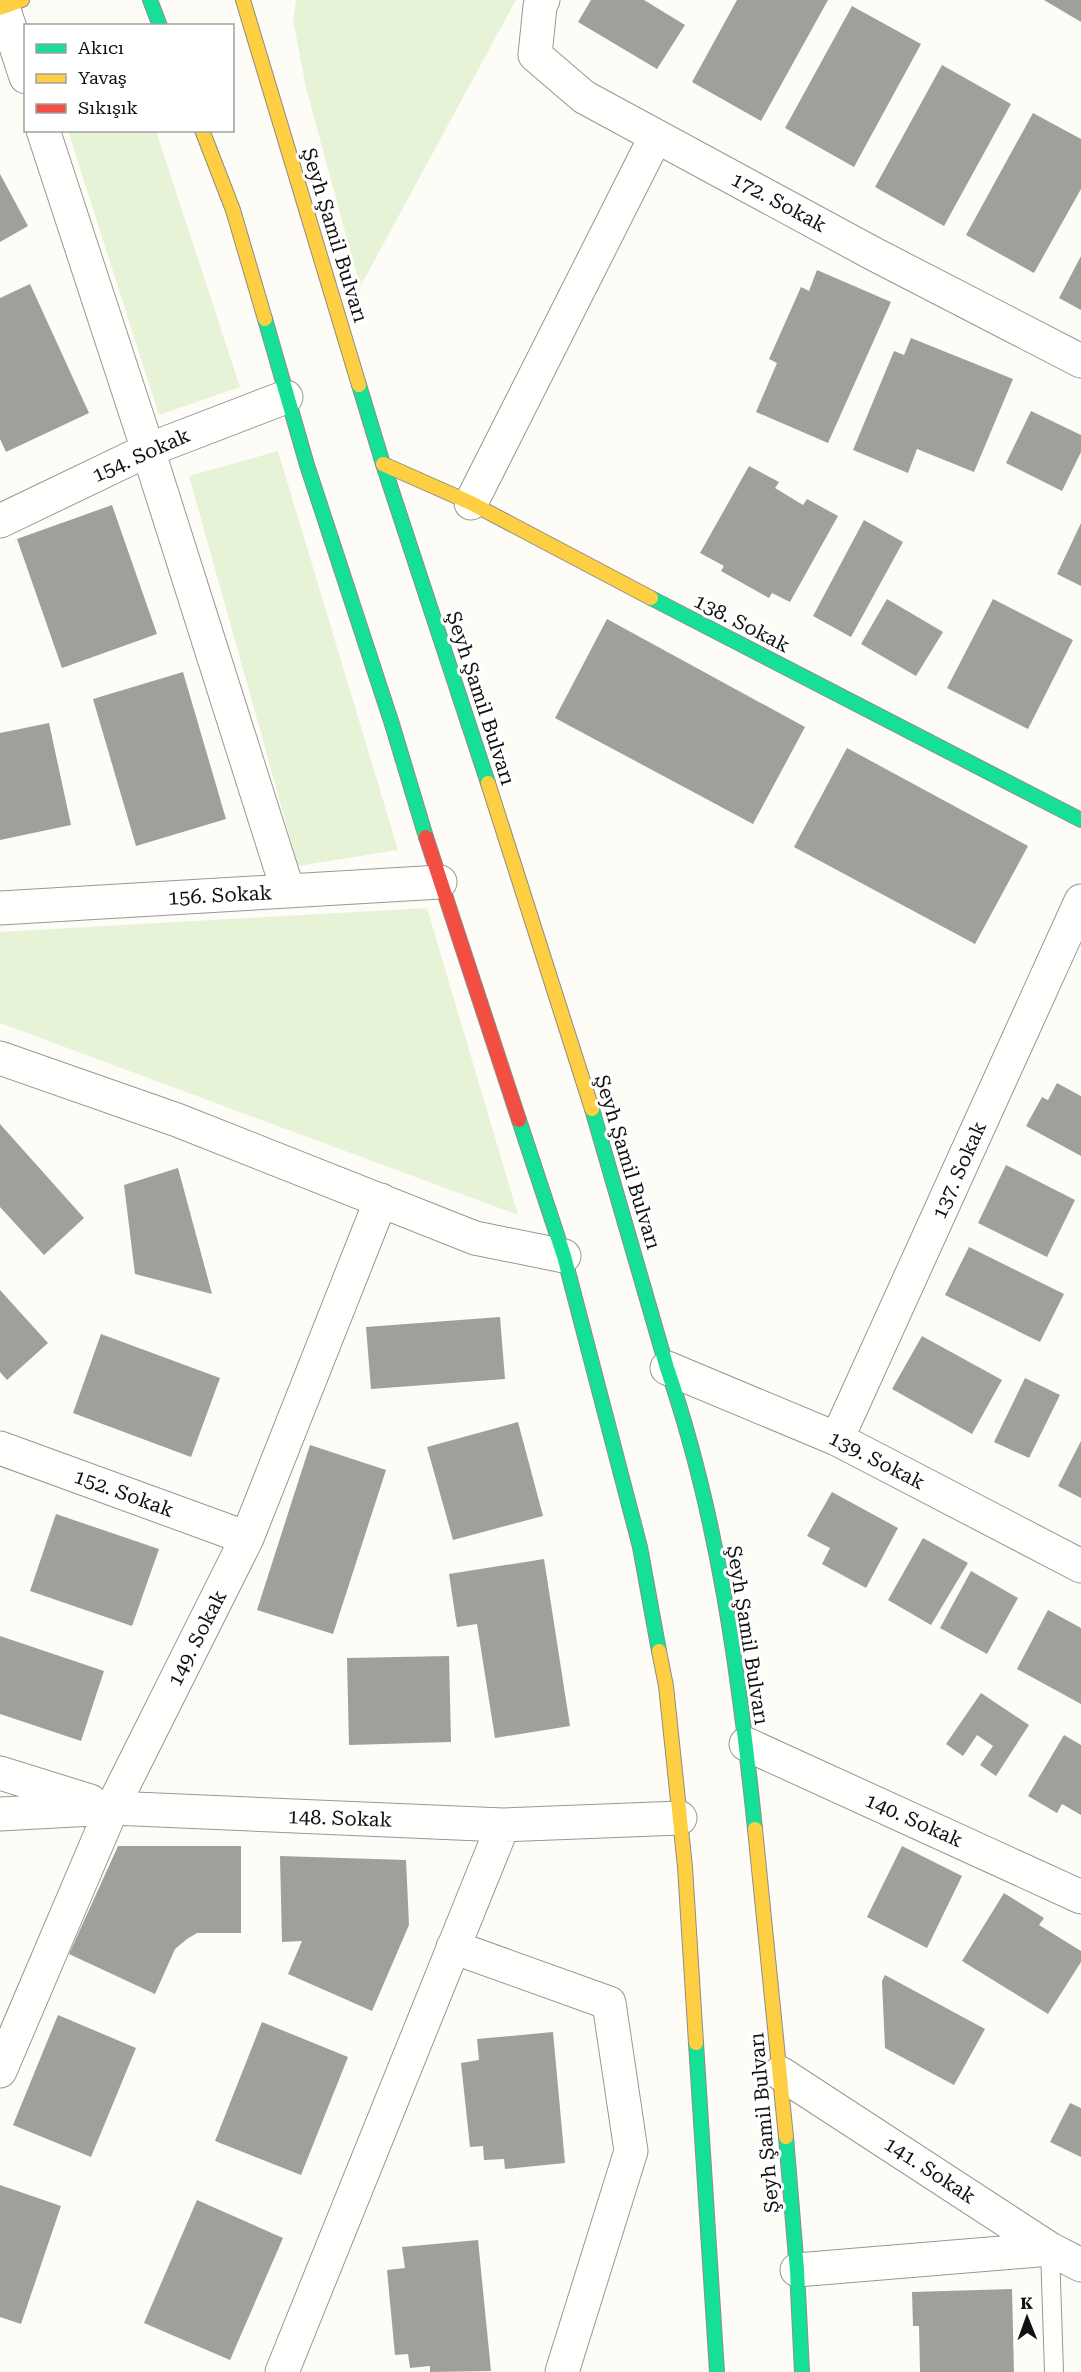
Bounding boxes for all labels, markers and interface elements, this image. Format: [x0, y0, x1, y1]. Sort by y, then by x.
legend [24, 24, 234, 132]
text: Akıcı [78, 37, 124, 58]
text: Yavaş [78, 67, 127, 88]
text: Sıkışık [78, 97, 138, 118]
street label: Şeyh Şamil Bulvarı [297, 145, 373, 325]
street label: 172. Sokak [727, 167, 831, 237]
street label: 154. Sokak [88, 423, 194, 487]
street label: 138. Sokak [690, 589, 794, 658]
street label: Şeyh Şamil Bulvarı [442, 608, 520, 788]
street label: 156. Sokak [167, 880, 273, 910]
street label: Şeyh Şamil Bulvarı [590, 1072, 666, 1252]
street label: 137. Sokak [927, 1117, 991, 1223]
street label: 139. Sokak [825, 1426, 929, 1495]
street label: 152. Sokak [71, 1464, 177, 1522]
street label: Şeyh Şamil Bulvarı [722, 1544, 774, 1726]
street label: 149. Sokak [163, 1586, 232, 1690]
street label: 140. Sokak [861, 1788, 967, 1852]
street label: 148. Sokak [287, 1804, 393, 1832]
street label: Şeyh Şamil Bulvarı [744, 2032, 784, 2214]
street label: 141. Sokak [880, 2132, 981, 2209]
north arrow [997, 2288, 1057, 2348]
text: K [1020, 2294, 1034, 2313]

